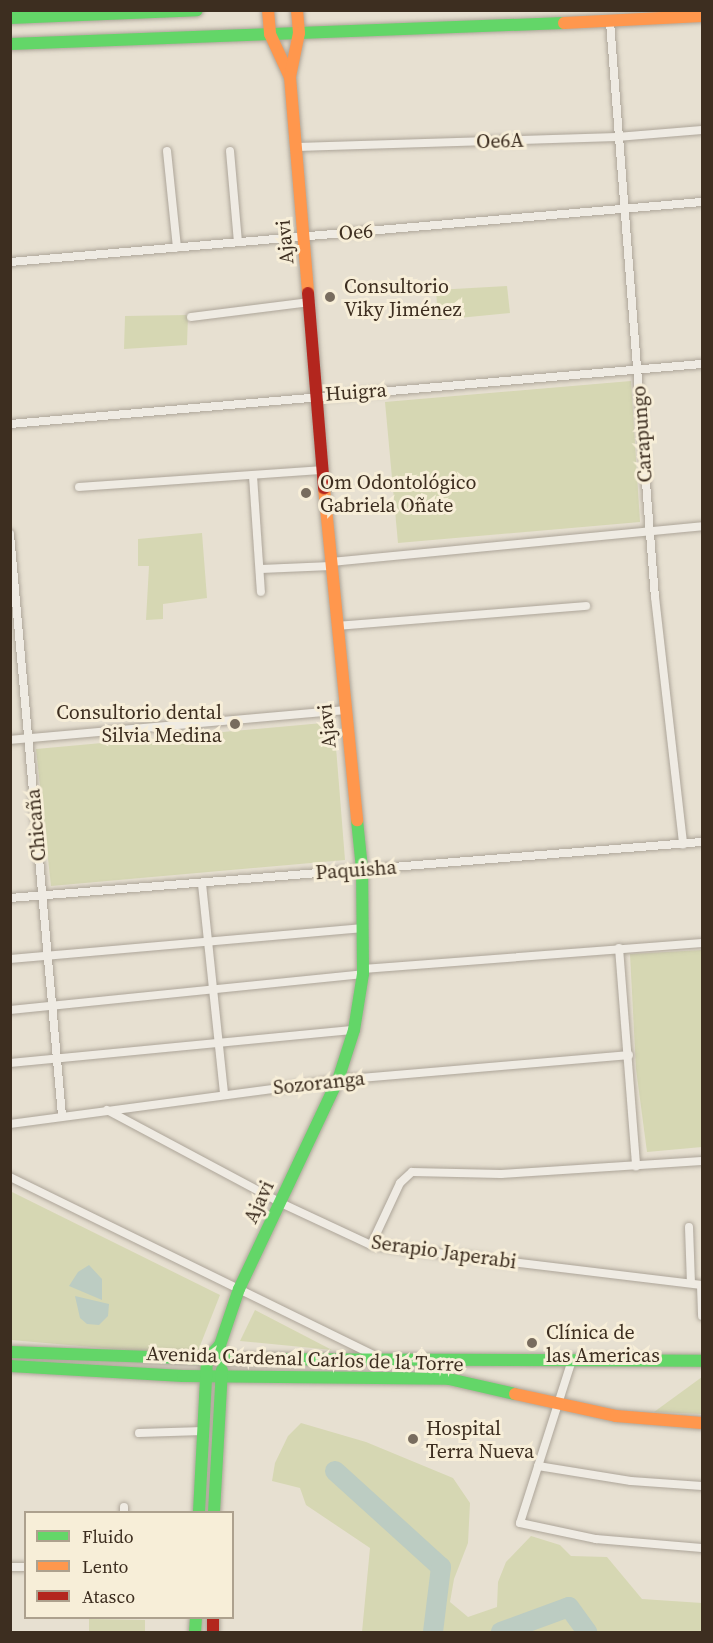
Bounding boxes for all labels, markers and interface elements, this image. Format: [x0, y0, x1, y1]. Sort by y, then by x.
street label: Oe6A [476, 128, 524, 154]
street label: Ajavi [271, 219, 299, 265]
street label: Oe6 [338, 219, 374, 245]
place label: Consultorio Viky Jiménez [344, 274, 462, 321]
marker: Consultorio Viky Jiménez [321, 288, 339, 306]
street label: Huigra [324, 378, 388, 406]
street label: Carapungo [627, 385, 657, 483]
place label: Om Odontológico Gabriela Oñate [320, 470, 477, 517]
marker: Om Odontológico Gabriela Oñate [297, 484, 315, 502]
place label: Consultorio dental Silvia Medina [56, 700, 222, 747]
street label: Ajavi [313, 703, 341, 749]
marker: Consultorio dental Silvia Medina [226, 715, 244, 733]
street label: Chicaña [21, 788, 51, 862]
street label: Paquisha [315, 855, 397, 885]
street label: Sozoranga [272, 1066, 366, 1100]
street label: Ajavi [239, 1177, 279, 1227]
street label: Serapio Japerabi [370, 1230, 518, 1274]
place label: Clínica de las Americas [546, 1320, 660, 1367]
marker: Clínica de las Americas [523, 1334, 541, 1352]
street label: Avenida Cardenal Carlos de la Torre [146, 1341, 464, 1377]
place label: Hospital Terra Nueva [426, 1416, 534, 1463]
marker: Hospital Terra Nueva [404, 1430, 422, 1448]
legend [24, 1511, 234, 1619]
text: Fluido [82, 1524, 134, 1549]
text: Lento [82, 1554, 128, 1579]
text: Atasco [82, 1584, 135, 1609]

